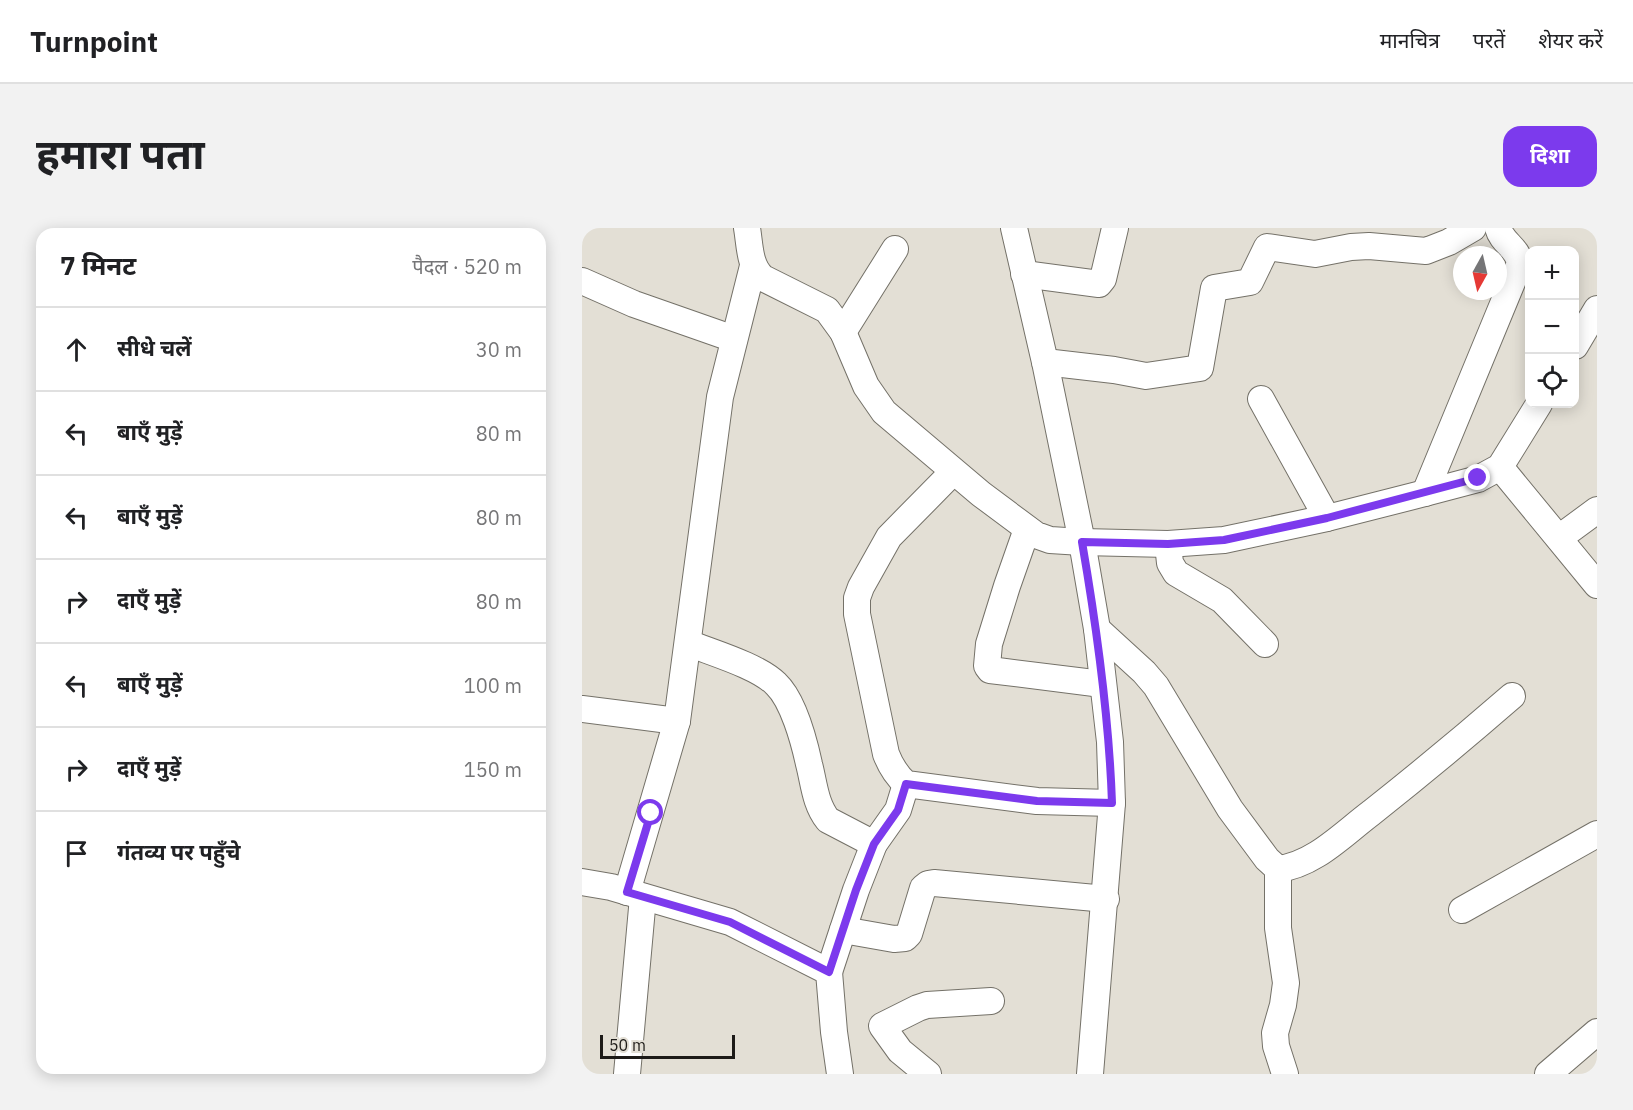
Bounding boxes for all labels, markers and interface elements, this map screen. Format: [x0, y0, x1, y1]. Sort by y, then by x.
text: Turnpoint [30, 23, 158, 60]
text: मानचित्र [1380, 26, 1440, 54]
text: परतें [1473, 26, 1505, 54]
text: शेयर करें [1538, 26, 1603, 54]
text: हमारा पता [36, 126, 205, 181]
button: दिशा [1503, 126, 1597, 187]
north arrow [1453, 246, 1507, 300]
map controls [1525, 246, 1579, 408]
button: + [1525, 246, 1579, 300]
text: 7 मिनट [60, 248, 136, 282]
text: पैदल · 520 m [412, 253, 522, 280]
button: − [1525, 300, 1579, 354]
icon: ahead [60, 333, 93, 366]
text: सीधे चलें [117, 333, 192, 362]
text: 30 m [476, 336, 522, 363]
button: locate [1525, 354, 1579, 408]
icon: left [60, 417, 93, 450]
text: बाएँ मुड़ें [117, 417, 183, 446]
text: 80 m [476, 420, 522, 447]
route end [1464, 464, 1490, 490]
icon: left [60, 501, 93, 534]
text: बाएँ मुड़ें [117, 501, 183, 530]
text: 80 m [476, 504, 522, 531]
icon: right [60, 585, 93, 618]
text: दाएँ मुड़ें [117, 585, 181, 614]
text: 80 m [476, 588, 522, 615]
icon: left [60, 669, 93, 702]
text: बाएँ मुड़ें [117, 669, 183, 698]
text: 100 m [464, 672, 522, 699]
icon: right [60, 753, 93, 786]
text: दाएँ मुड़ें [117, 753, 181, 782]
text: 150 m [464, 756, 522, 783]
route start [637, 799, 663, 825]
icon: arrive [60, 837, 93, 870]
text: गंतव्य पर पहुँचे [117, 837, 241, 866]
scale bar [600, 1032, 735, 1060]
text: 50 m [609, 1035, 646, 1055]

